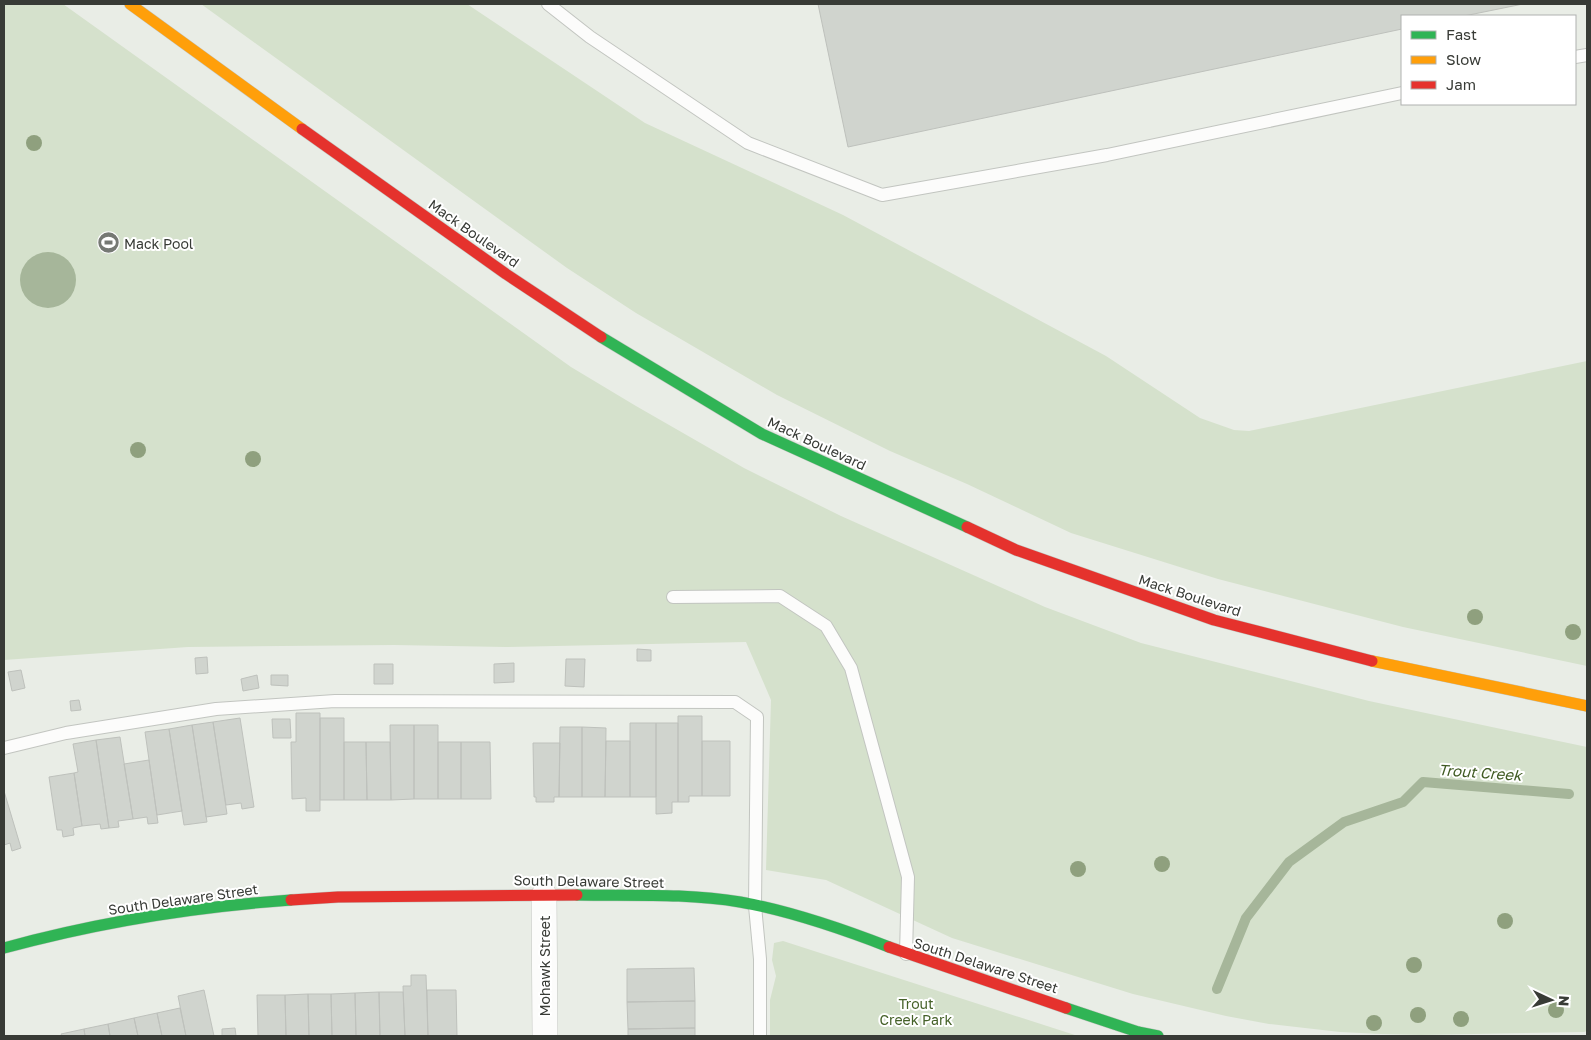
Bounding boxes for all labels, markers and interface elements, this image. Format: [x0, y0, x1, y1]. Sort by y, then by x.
legend [1401, 15, 1576, 105]
text: Fast [1446, 25, 1477, 43]
text: Slow [1446, 50, 1481, 68]
text: Jam [1446, 75, 1476, 93]
street label: Mack Boulevard [425, 195, 523, 271]
sports icon: Mack Pool [96, 231, 120, 255]
place label: Mack Pool [124, 235, 193, 252]
street label: Mack Boulevard [765, 413, 869, 473]
street label: Mack Boulevard [1137, 570, 1243, 620]
water label: Trout Creek [1438, 760, 1524, 784]
street label: South Delaware Street [513, 871, 665, 891]
street label: South Delaware Street [107, 880, 259, 918]
street label: Mohawk Street [536, 915, 553, 1017]
street label: South Delaware Street [912, 934, 1060, 996]
north arrow [1526, 975, 1576, 1025]
park label: Trout Creek Park [880, 995, 952, 1028]
text: N [1556, 995, 1573, 1007]

